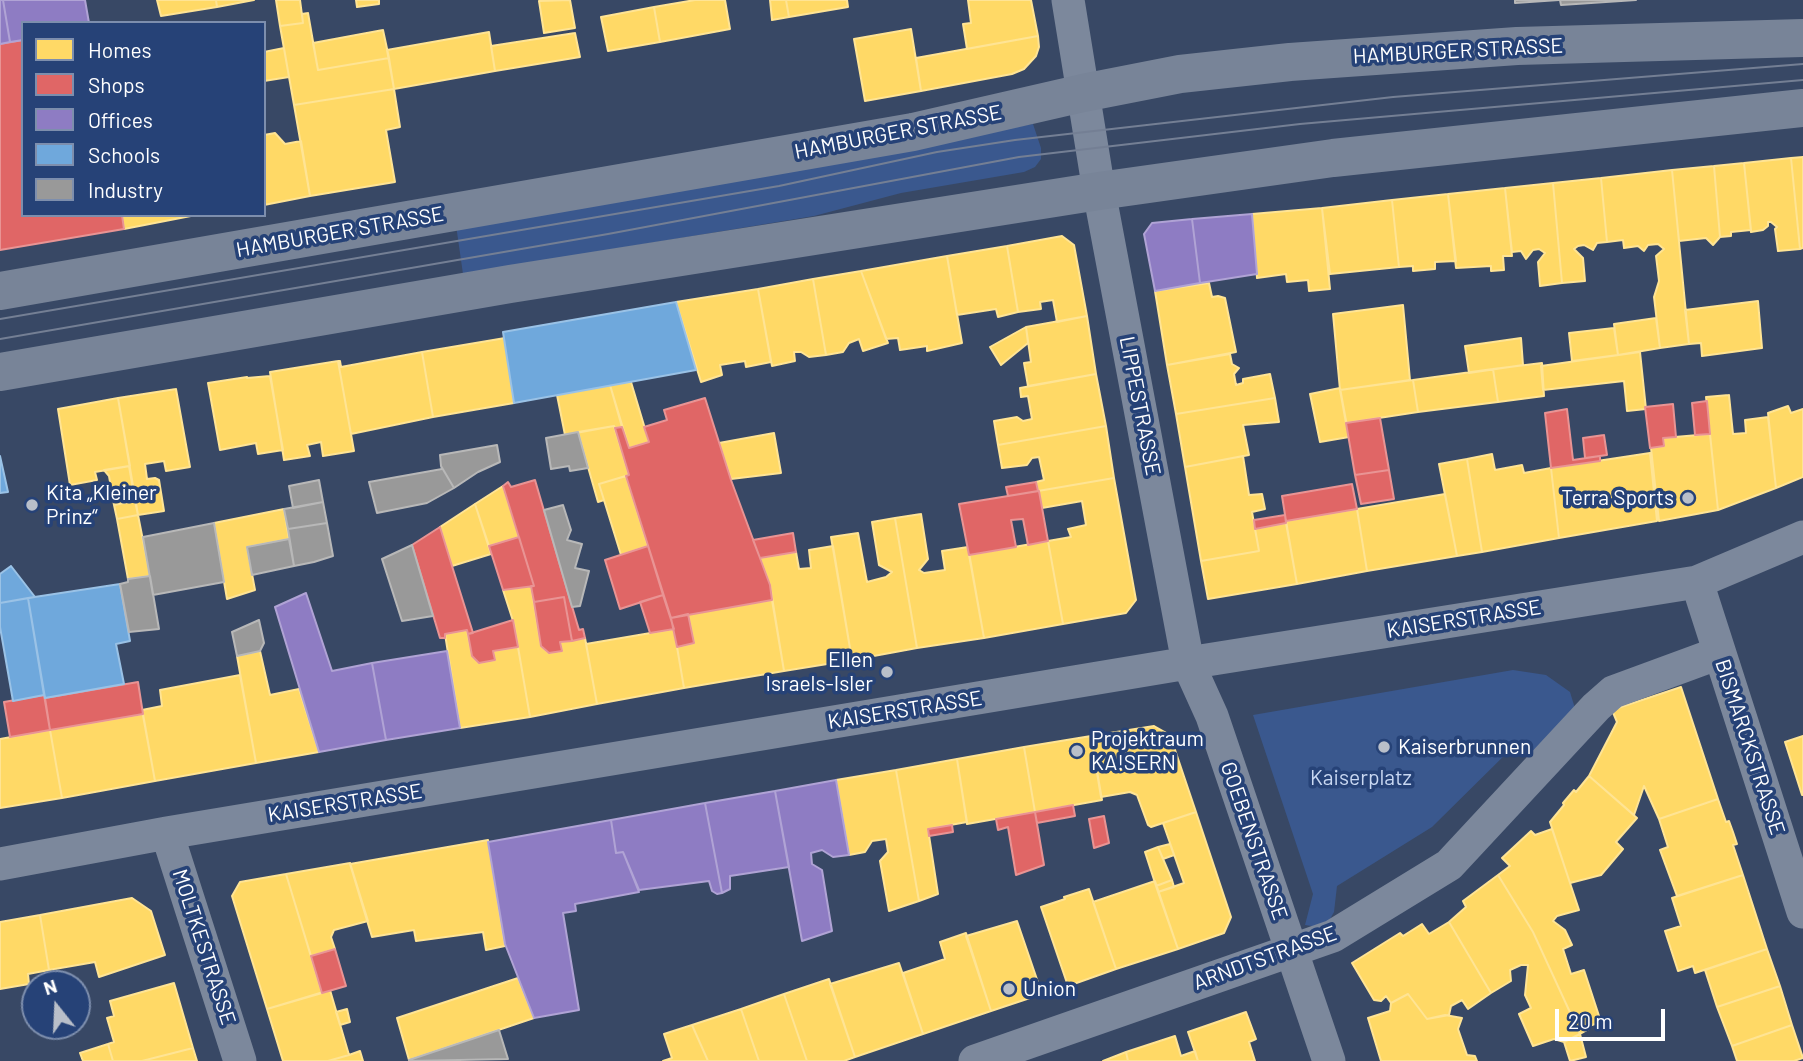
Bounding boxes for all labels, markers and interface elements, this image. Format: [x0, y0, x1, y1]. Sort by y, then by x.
legend [21, 21, 266, 217]
street label: HAMBURGER STRASSE [1352, 33, 1564, 69]
text: Homes [88, 37, 152, 62]
text: Shops [88, 72, 145, 97]
street label: HAMBURGER STRASSE [792, 100, 1004, 164]
text: Offices [88, 107, 153, 132]
text: Schools [88, 142, 160, 167]
text: Industry [88, 177, 163, 202]
street label: HAMBURGER STRASSE [234, 201, 446, 263]
street label: LIPPESTRASSE [1114, 334, 1166, 478]
place label: Kita „Kleiner Prinz“ [46, 480, 157, 530]
place label: Terra Sports [1561, 485, 1674, 511]
marker: Terra Sports [1680, 490, 1696, 506]
marker: Kita „Kleiner Prinz“ [24, 497, 40, 513]
street label: KAISERSTRASSE [1385, 594, 1543, 644]
place label: Ellen Israels-Isler [766, 647, 873, 697]
street label: BISMARCKSTRASSE [1710, 656, 1790, 838]
marker: Ellen Israels-Isler [879, 664, 895, 680]
street label: KAISERSTRASSE [826, 685, 984, 735]
place label: Projektraum KA!SERN [1091, 726, 1204, 776]
place label: Kaiserbrunnen [1398, 734, 1531, 760]
marker: Kaiserbrunnen [1376, 739, 1392, 755]
marker: Projektraum KA!SERN [1069, 743, 1085, 759]
street label: GOEBENSTRASSE [1215, 759, 1293, 923]
park label: Kaiserplatz [1310, 765, 1412, 791]
street label: KAISERSTRASSE [266, 778, 424, 828]
street label: MOLTKESTRASSE [167, 866, 241, 1028]
street label: ARNDTSTRASSE [1190, 920, 1340, 996]
north arrow [21, 970, 91, 1040]
text: N [40, 974, 60, 999]
place label: Union [1023, 976, 1076, 1002]
marker: Union [1001, 981, 1017, 997]
scale bar [1558, 995, 1668, 1038]
text: 20 m [1568, 1008, 1613, 1033]

